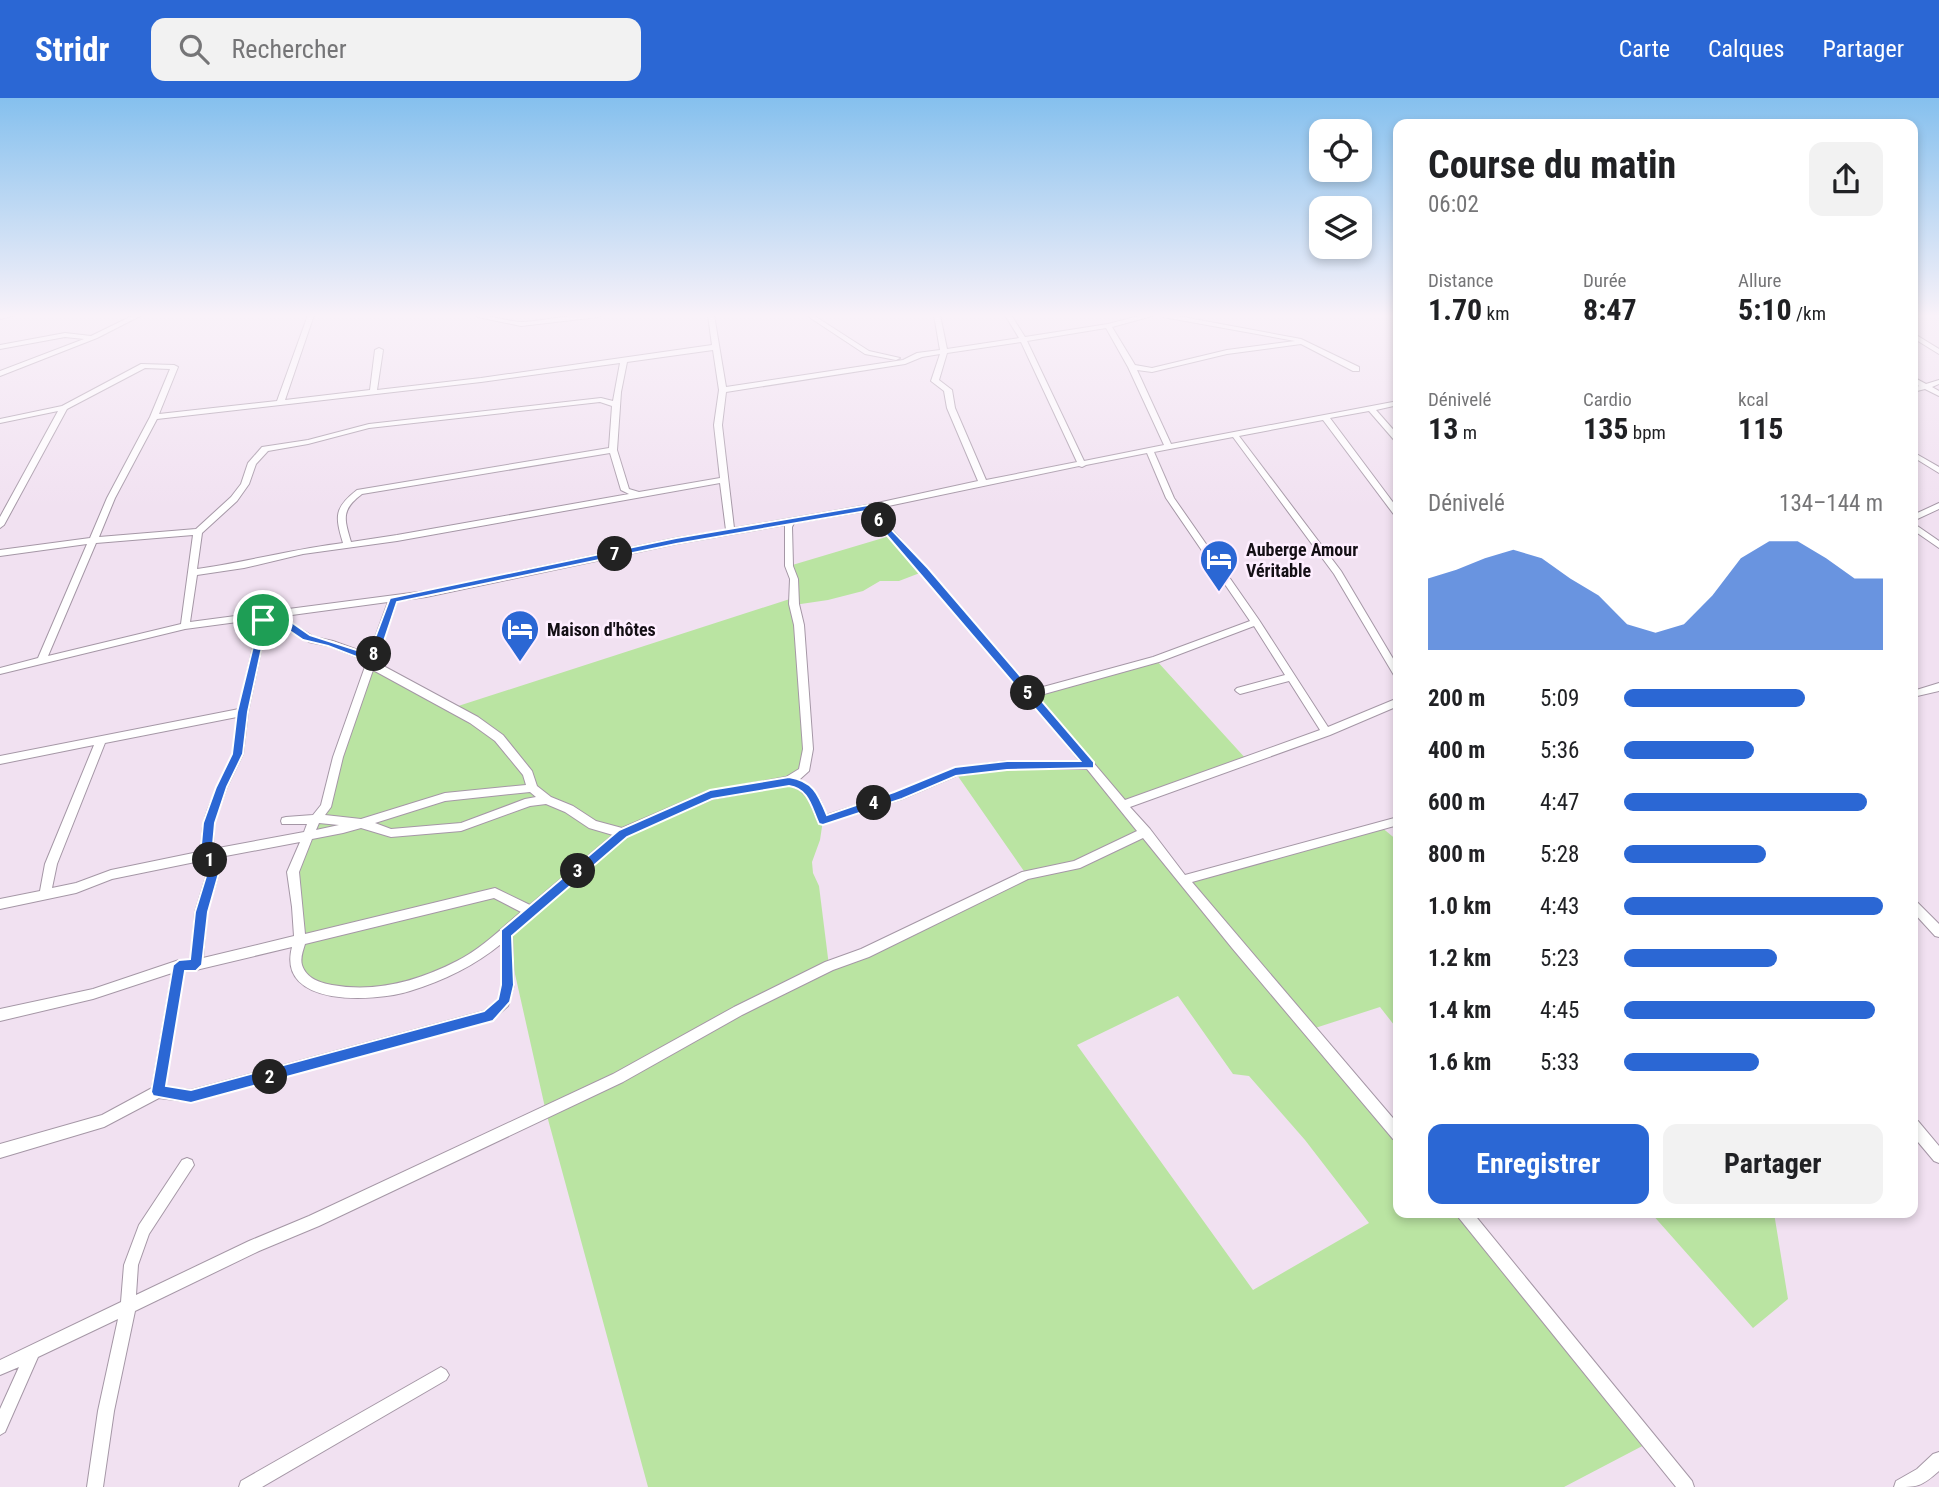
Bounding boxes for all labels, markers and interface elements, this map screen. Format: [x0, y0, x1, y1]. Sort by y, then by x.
search box [151, 18, 641, 81]
text: Stridr [35, 30, 109, 69]
icon: search [175, 30, 213, 68]
text: Rechercher [231, 34, 347, 64]
text: Carte [1619, 35, 1670, 63]
text: Calques [1708, 35, 1784, 63]
text: Partager [1822, 35, 1904, 63]
map controls [1309, 119, 1372, 259]
button: locate [1309, 119, 1372, 182]
button: share [1809, 142, 1883, 216]
text: Course du matin [1428, 143, 1676, 187]
text: 06:02 [1428, 191, 1479, 218]
button: layers [1309, 196, 1372, 259]
text: Distance [1428, 269, 1493, 292]
text: Durée [1583, 269, 1626, 292]
text: Allure [1738, 269, 1781, 292]
text: 1.70 [1428, 292, 1482, 327]
text: 8:47 [1583, 292, 1637, 327]
text: 5:10 [1738, 292, 1792, 327]
text: km [1482, 302, 1509, 325]
text: /km [1792, 302, 1826, 325]
text: Dénivelé [1428, 388, 1492, 411]
text: Cardio [1583, 388, 1632, 411]
text: kcal [1738, 388, 1769, 411]
text: 13 [1428, 411, 1458, 446]
text: 135 [1583, 411, 1628, 446]
text: 115 [1738, 411, 1783, 446]
text: m [1458, 421, 1477, 444]
text: bpm [1628, 421, 1666, 444]
text: Dénivelé [1428, 490, 1505, 517]
text: 134–144 m [1779, 490, 1883, 517]
pin: 6 [862, 502, 896, 538]
text: 6 [874, 508, 883, 531]
pin: 7 [598, 536, 632, 572]
hotel icon: Auberge Amour Véritable [1198, 538, 1240, 593]
place label: Auberge Amour Véritable [1246, 539, 1358, 581]
text: 7 [610, 542, 619, 565]
pin [233, 590, 293, 650]
icon: arrive [244, 601, 282, 639]
hotel icon: Maison d'hôtes [499, 608, 541, 663]
place label: Maison d'hôtes [547, 619, 656, 640]
pin: 8 [356, 636, 392, 672]
text: 8 [369, 642, 378, 665]
pin: 5 [1010, 676, 1046, 710]
text: 5 [1023, 681, 1032, 704]
text: 200 m [1428, 685, 1485, 712]
text: 5:09 [1540, 685, 1579, 712]
text: 400 m [1428, 737, 1485, 764]
text: 5:36 [1540, 737, 1579, 764]
pin: 4 [856, 786, 892, 820]
text: 600 m [1428, 789, 1485, 816]
text: 4:47 [1540, 789, 1579, 816]
text: 4 [869, 791, 878, 814]
text: 800 m [1428, 841, 1485, 868]
text: 5:28 [1540, 841, 1579, 868]
pin: 1 [192, 842, 228, 878]
text: 1 [205, 848, 214, 871]
pin: 3 [560, 854, 596, 888]
text: 3 [573, 859, 582, 882]
text: 1.0 km [1428, 893, 1491, 920]
text: 4:43 [1540, 893, 1579, 920]
text: 1.2 km [1428, 945, 1491, 972]
text: 5:23 [1540, 945, 1579, 972]
text: 1.4 km [1428, 997, 1491, 1024]
text: 4:45 [1540, 997, 1579, 1024]
text: 1.6 km [1428, 1049, 1491, 1076]
text: 5:33 [1540, 1049, 1579, 1076]
pin: 2 [252, 1060, 288, 1094]
text: 2 [265, 1065, 274, 1088]
button: Enregistrer [1428, 1124, 1649, 1204]
button: Partager [1663, 1124, 1883, 1204]

